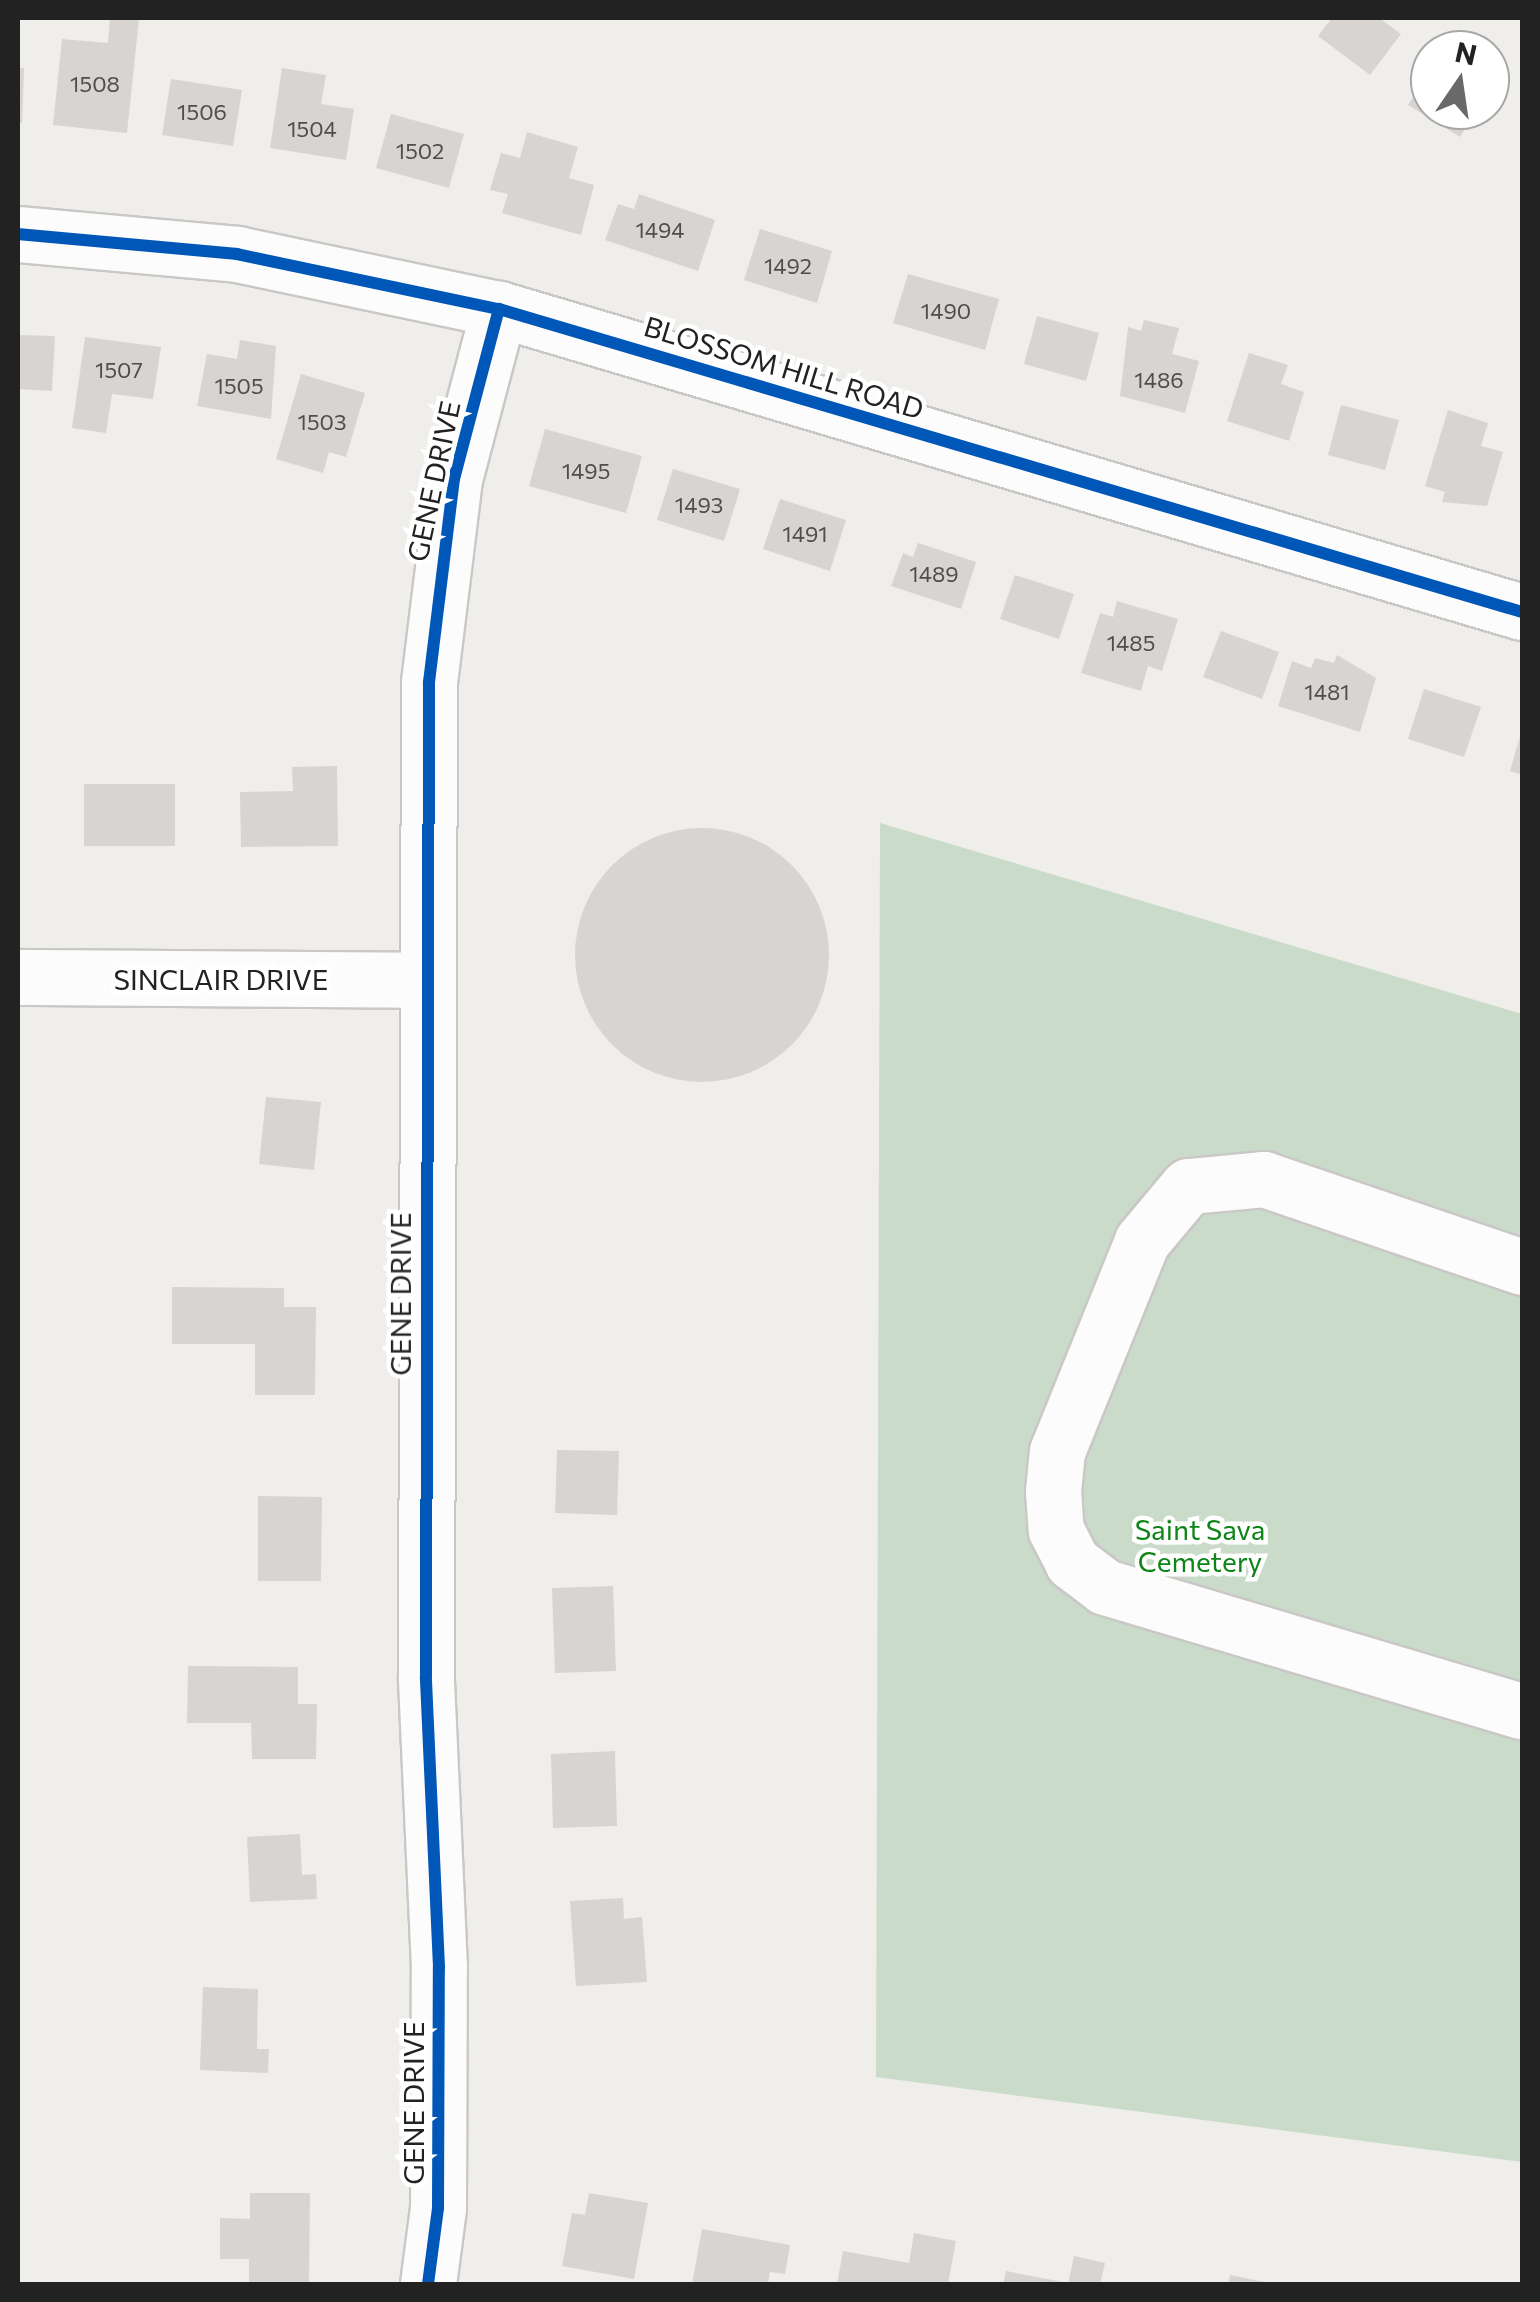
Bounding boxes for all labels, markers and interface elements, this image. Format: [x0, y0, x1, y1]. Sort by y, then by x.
north arrow [1410, 30, 1510, 130]
text: N [1452, 34, 1480, 72]
house number: 1508 [70, 71, 120, 97]
house number: 1506 [177, 99, 227, 125]
house number: 1504 [287, 116, 337, 142]
house number: 1502 [396, 138, 444, 164]
house number: 1494 [635, 217, 685, 243]
house number: 1492 [764, 253, 812, 279]
house number: 1490 [921, 298, 971, 324]
street label: BLOSSOM HILL ROAD [640, 308, 928, 426]
house number: 1507 [95, 357, 143, 383]
house number: 1486 [1134, 367, 1184, 393]
house number: 1505 [214, 373, 264, 399]
street label: GENE DRIVE [400, 398, 466, 564]
house number: 1503 [298, 409, 346, 435]
house number: 1495 [562, 458, 610, 484]
house number: 1493 [675, 492, 723, 518]
house number: 1491 [782, 521, 828, 547]
house number: 1489 [909, 561, 959, 587]
house number: 1485 [1107, 630, 1155, 656]
house number: 1481 [1304, 679, 1350, 705]
street label: SINCLAIR DRIVE [114, 962, 328, 996]
street label: GENE DRIVE [383, 1212, 417, 1376]
park label: Saint Sava Cemetery [1135, 1512, 1265, 1578]
street label: GENE DRIVE [396, 2021, 430, 2185]

